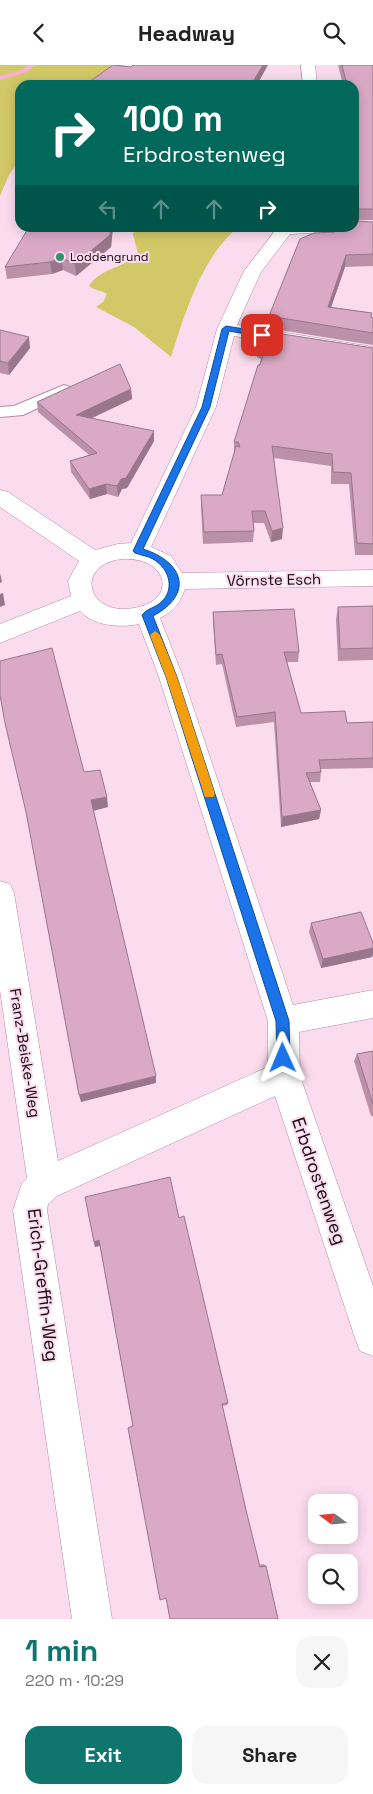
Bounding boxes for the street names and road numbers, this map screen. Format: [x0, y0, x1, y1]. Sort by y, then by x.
street label: Vörnste Esch [227, 569, 321, 590]
street label: Franz-Beiske-Weg [6, 987, 45, 1119]
street label: Erbdrostenweg [287, 1114, 352, 1247]
street label: Erich-Greffin-Weg [23, 1207, 64, 1363]

